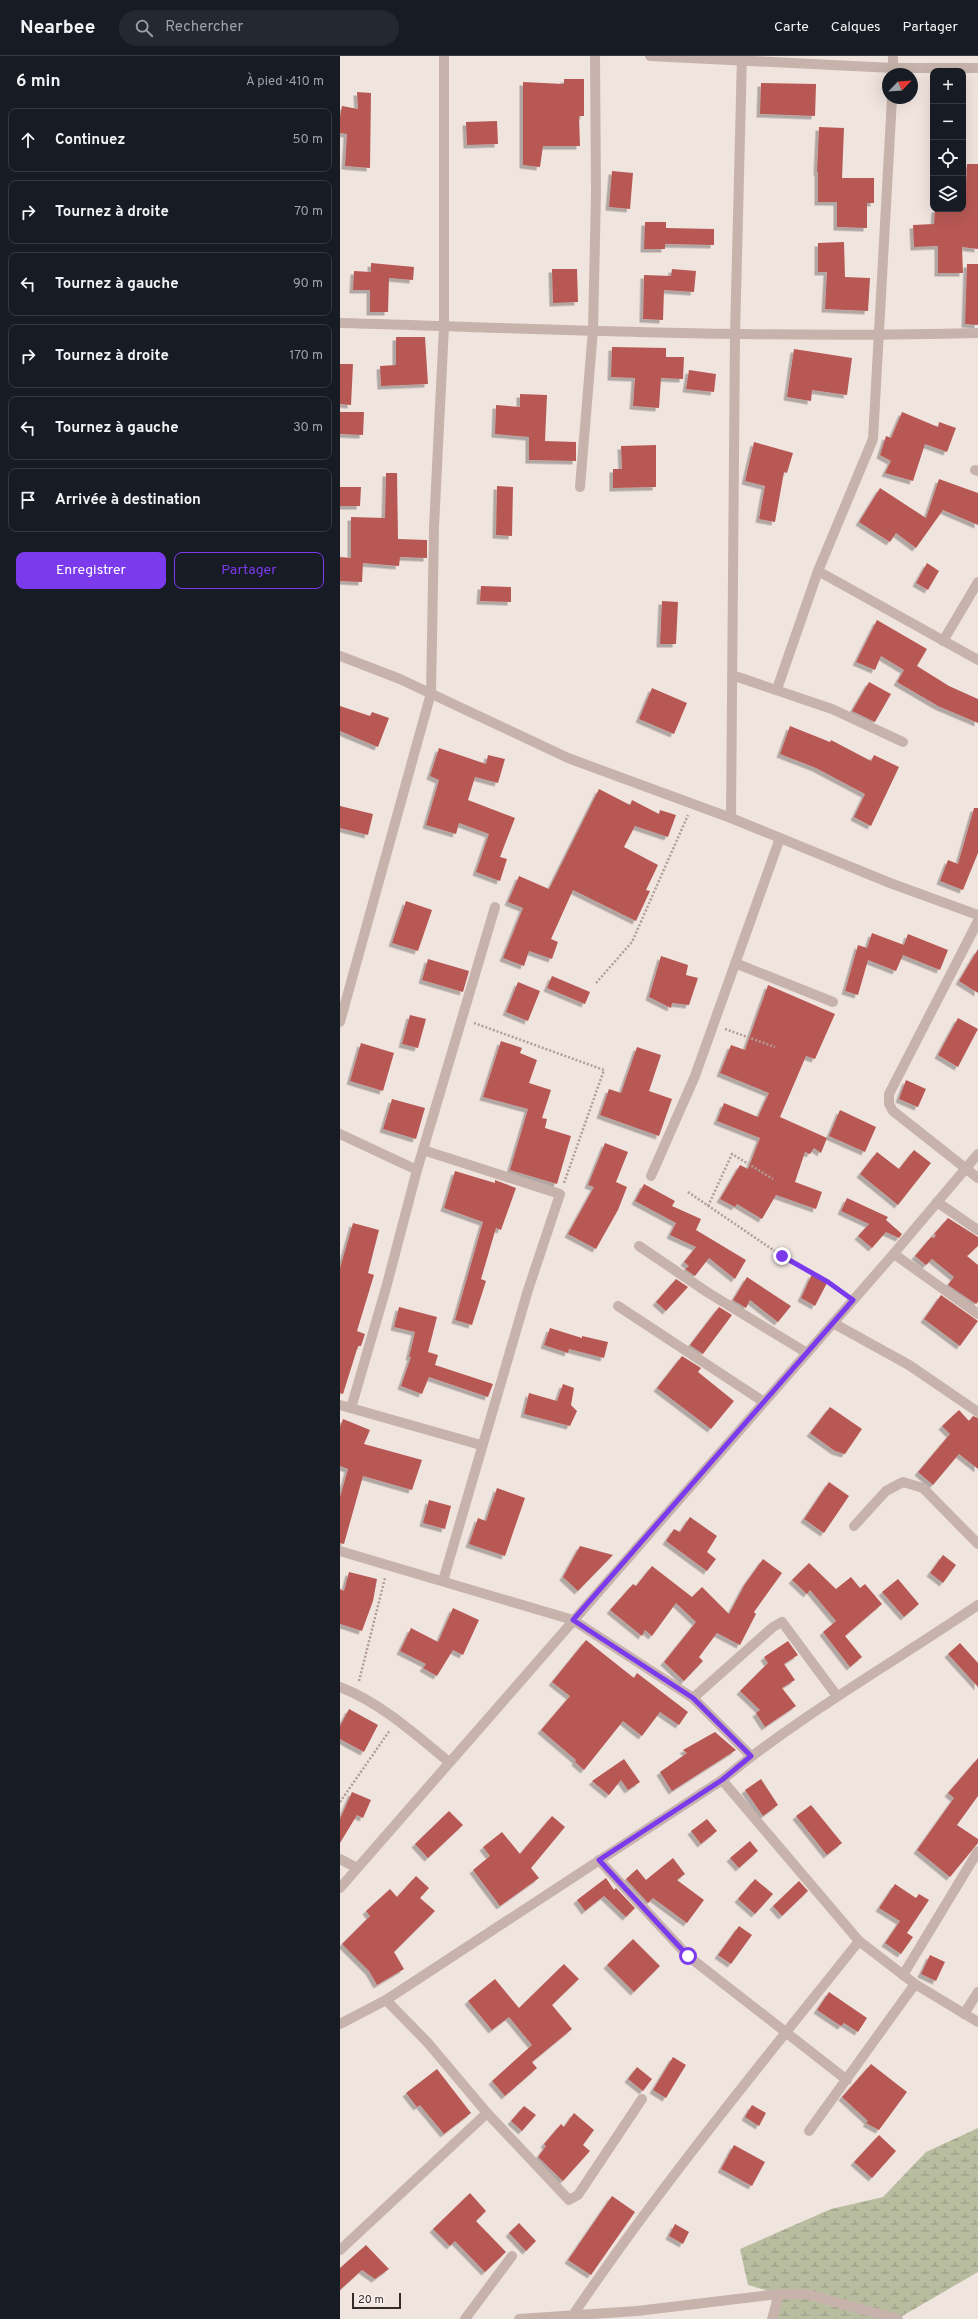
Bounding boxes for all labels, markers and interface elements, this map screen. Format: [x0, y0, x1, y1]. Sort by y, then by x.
search box [119, 10, 399, 46]
text: Nearbee [20, 16, 95, 40]
icon: search [133, 17, 155, 39]
text: Rechercher [165, 18, 243, 37]
text: Carte [774, 19, 809, 36]
text: Calques [831, 19, 881, 36]
text: Partager [903, 19, 958, 36]
north arrow [882, 68, 918, 104]
map controls [930, 68, 966, 212]
button: + [930, 68, 966, 104]
text: 6 min [16, 71, 60, 93]
text: À pied · 410 m [246, 74, 324, 90]
button: − [930, 104, 966, 140]
icon: ahead [17, 129, 39, 151]
text: Continuez [55, 131, 125, 150]
text: 50 m [293, 132, 323, 148]
button: locate [930, 140, 966, 176]
button: layers [930, 176, 966, 212]
icon: right [17, 201, 39, 223]
text: Tournez à droite [55, 203, 169, 222]
text: 70 m [294, 204, 323, 220]
icon: left [17, 273, 39, 295]
text: Tournez à gauche [55, 275, 179, 294]
text: 90 m [293, 276, 323, 292]
icon: right [17, 345, 39, 367]
text: Tournez à droite [55, 347, 169, 366]
text: 170 m [289, 348, 323, 364]
icon: left [17, 417, 39, 439]
text: Tournez à gauche [55, 419, 179, 438]
text: 30 m [293, 420, 323, 436]
icon: arrive [17, 489, 39, 511]
text: Arrivée à destination [55, 491, 201, 510]
button: Enregistrer [16, 552, 166, 589]
button: Partager [174, 552, 324, 589]
route end [773, 1247, 791, 1265]
route start [679, 1947, 697, 1965]
scale bar [352, 2291, 401, 2310]
text: 20 m [358, 2293, 384, 2307]

